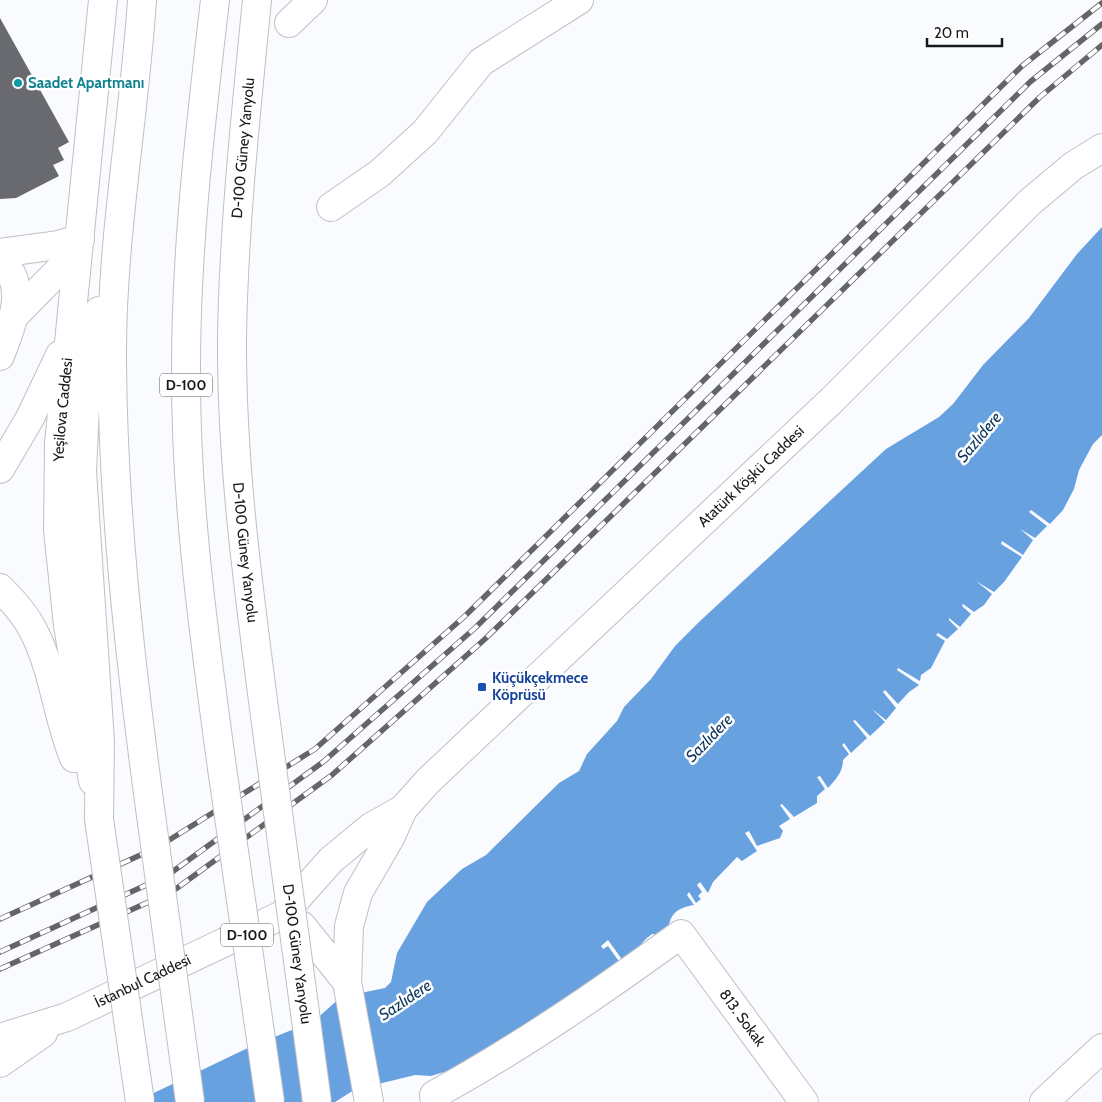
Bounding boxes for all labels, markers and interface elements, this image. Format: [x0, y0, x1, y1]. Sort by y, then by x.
scale bar [927, 15, 1002, 47]
text: 20 m [934, 24, 969, 42]
place label: Saadet Apartmanı [28, 74, 144, 92]
marker: Saadet Apartmanı [12, 77, 24, 89]
street label: D-100 Güney Yanyolu [228, 77, 258, 219]
street label: Yeşilova Caddesi [50, 357, 76, 463]
road number: D-100 [160, 374, 212, 396]
water label: Sazlıdere [953, 408, 1005, 466]
street label: Atatürk Köşkü Caddesi [694, 422, 808, 531]
street label: D-100 Güney Yanyolu [229, 482, 262, 624]
place label: Küçükçekmece Köprüsü [492, 669, 589, 704]
marker: Küçükçekmece Köprüsü [476, 681, 488, 693]
water label: Sazlıdere [682, 710, 736, 766]
street label: D-100 Güney Yanyolu [279, 883, 315, 1025]
road number: D-100 [221, 924, 273, 946]
street label: İstanbul Caddesi [91, 951, 194, 1012]
water label: Sazlıdere [375, 976, 435, 1024]
street label: 813. Sokak [716, 986, 769, 1050]

